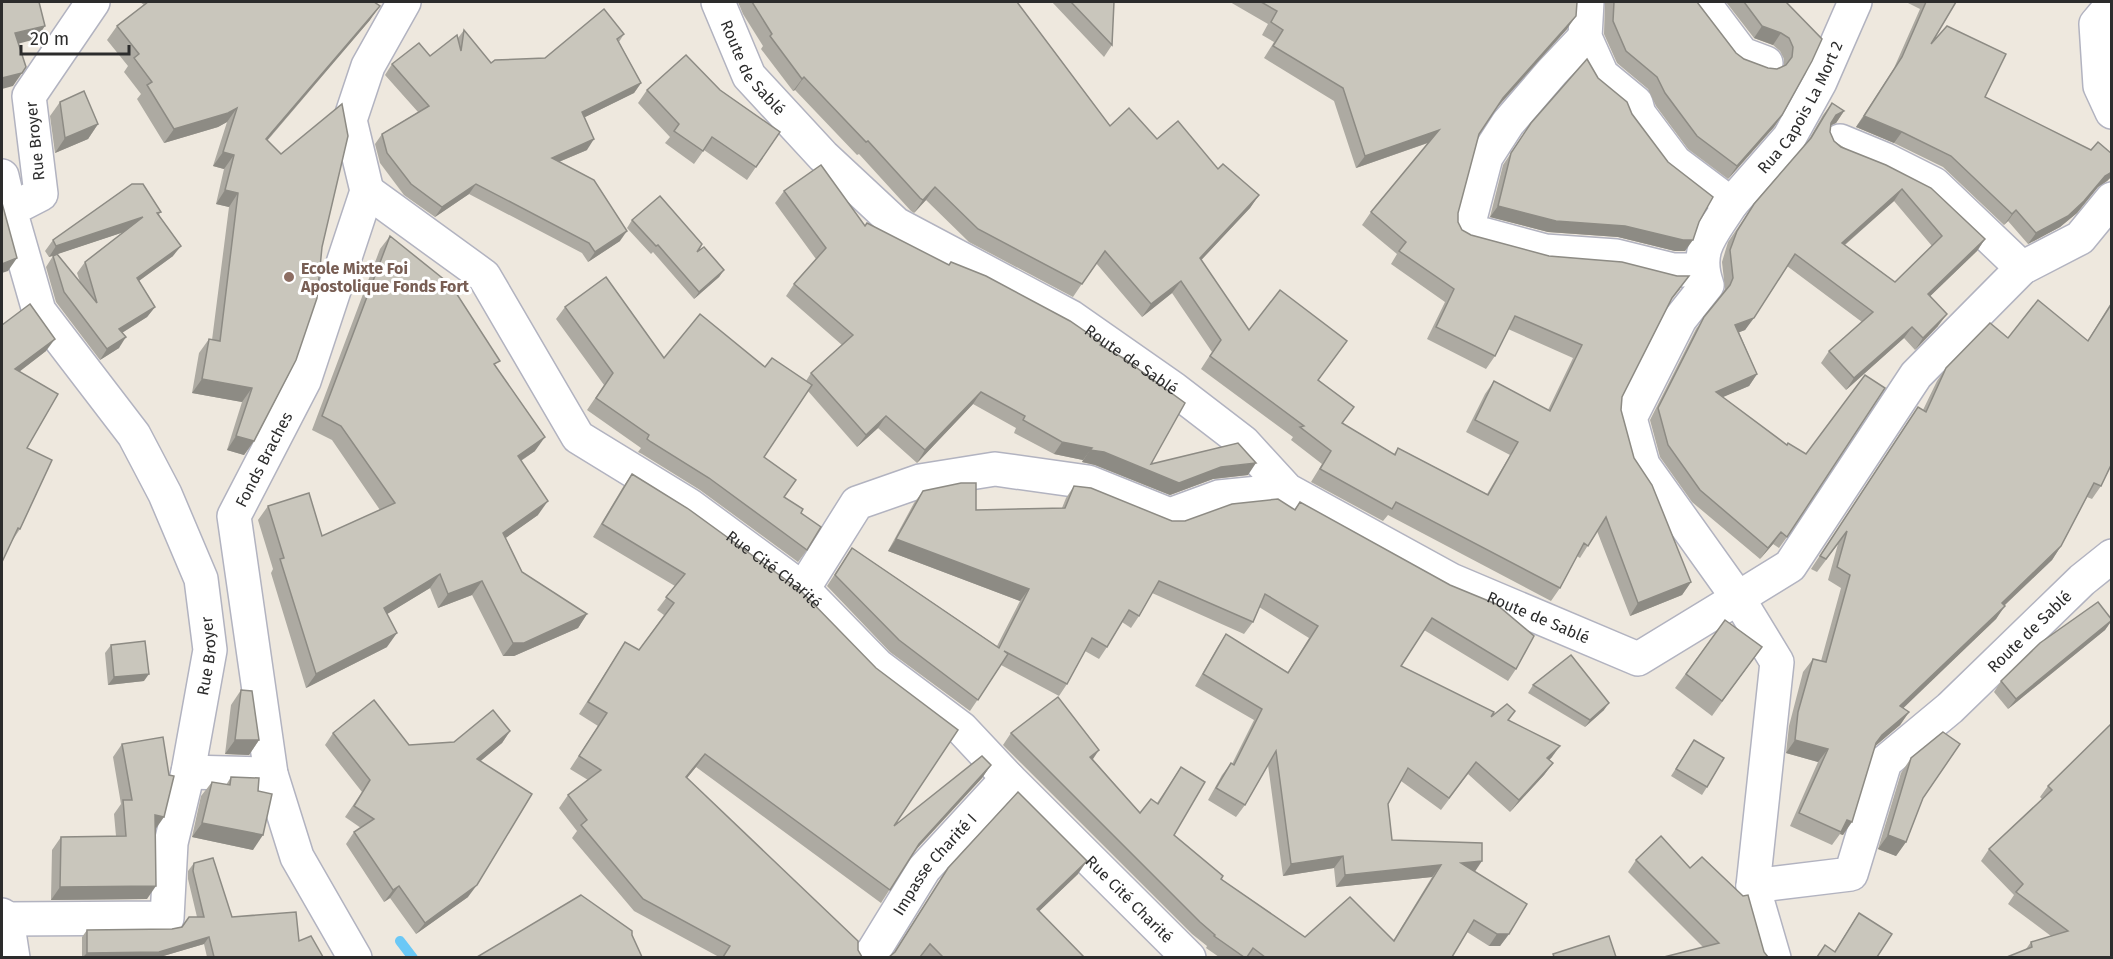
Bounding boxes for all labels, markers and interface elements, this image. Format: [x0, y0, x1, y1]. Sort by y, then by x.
street label: Route de Sablé [717, 17, 790, 119]
scale bar [21, 18, 129, 56]
text: 20 m [30, 28, 69, 50]
street label: Rua Capois La Mort 2 [1753, 38, 1846, 177]
street label: Rue Broyer [21, 100, 49, 181]
place label: Ecole Mixte Foi Apostolique Fonds Fort [300, 259, 470, 296]
marker: Ecole Mixte Foi Apostolique Fonds Fort [282, 270, 296, 284]
street label: Route de Sablé [1081, 320, 1182, 398]
street label: Fonds Braches [231, 408, 296, 510]
street label: Rue Cité Charité [723, 526, 826, 612]
street label: Route de Sablé [1983, 586, 2075, 676]
street label: Route de Sablé [1484, 587, 1593, 647]
street label: Rue Broyer [193, 615, 220, 697]
street label: Impasse Charité I [888, 809, 980, 919]
street label: Rue Cité Charité [1082, 851, 1177, 947]

